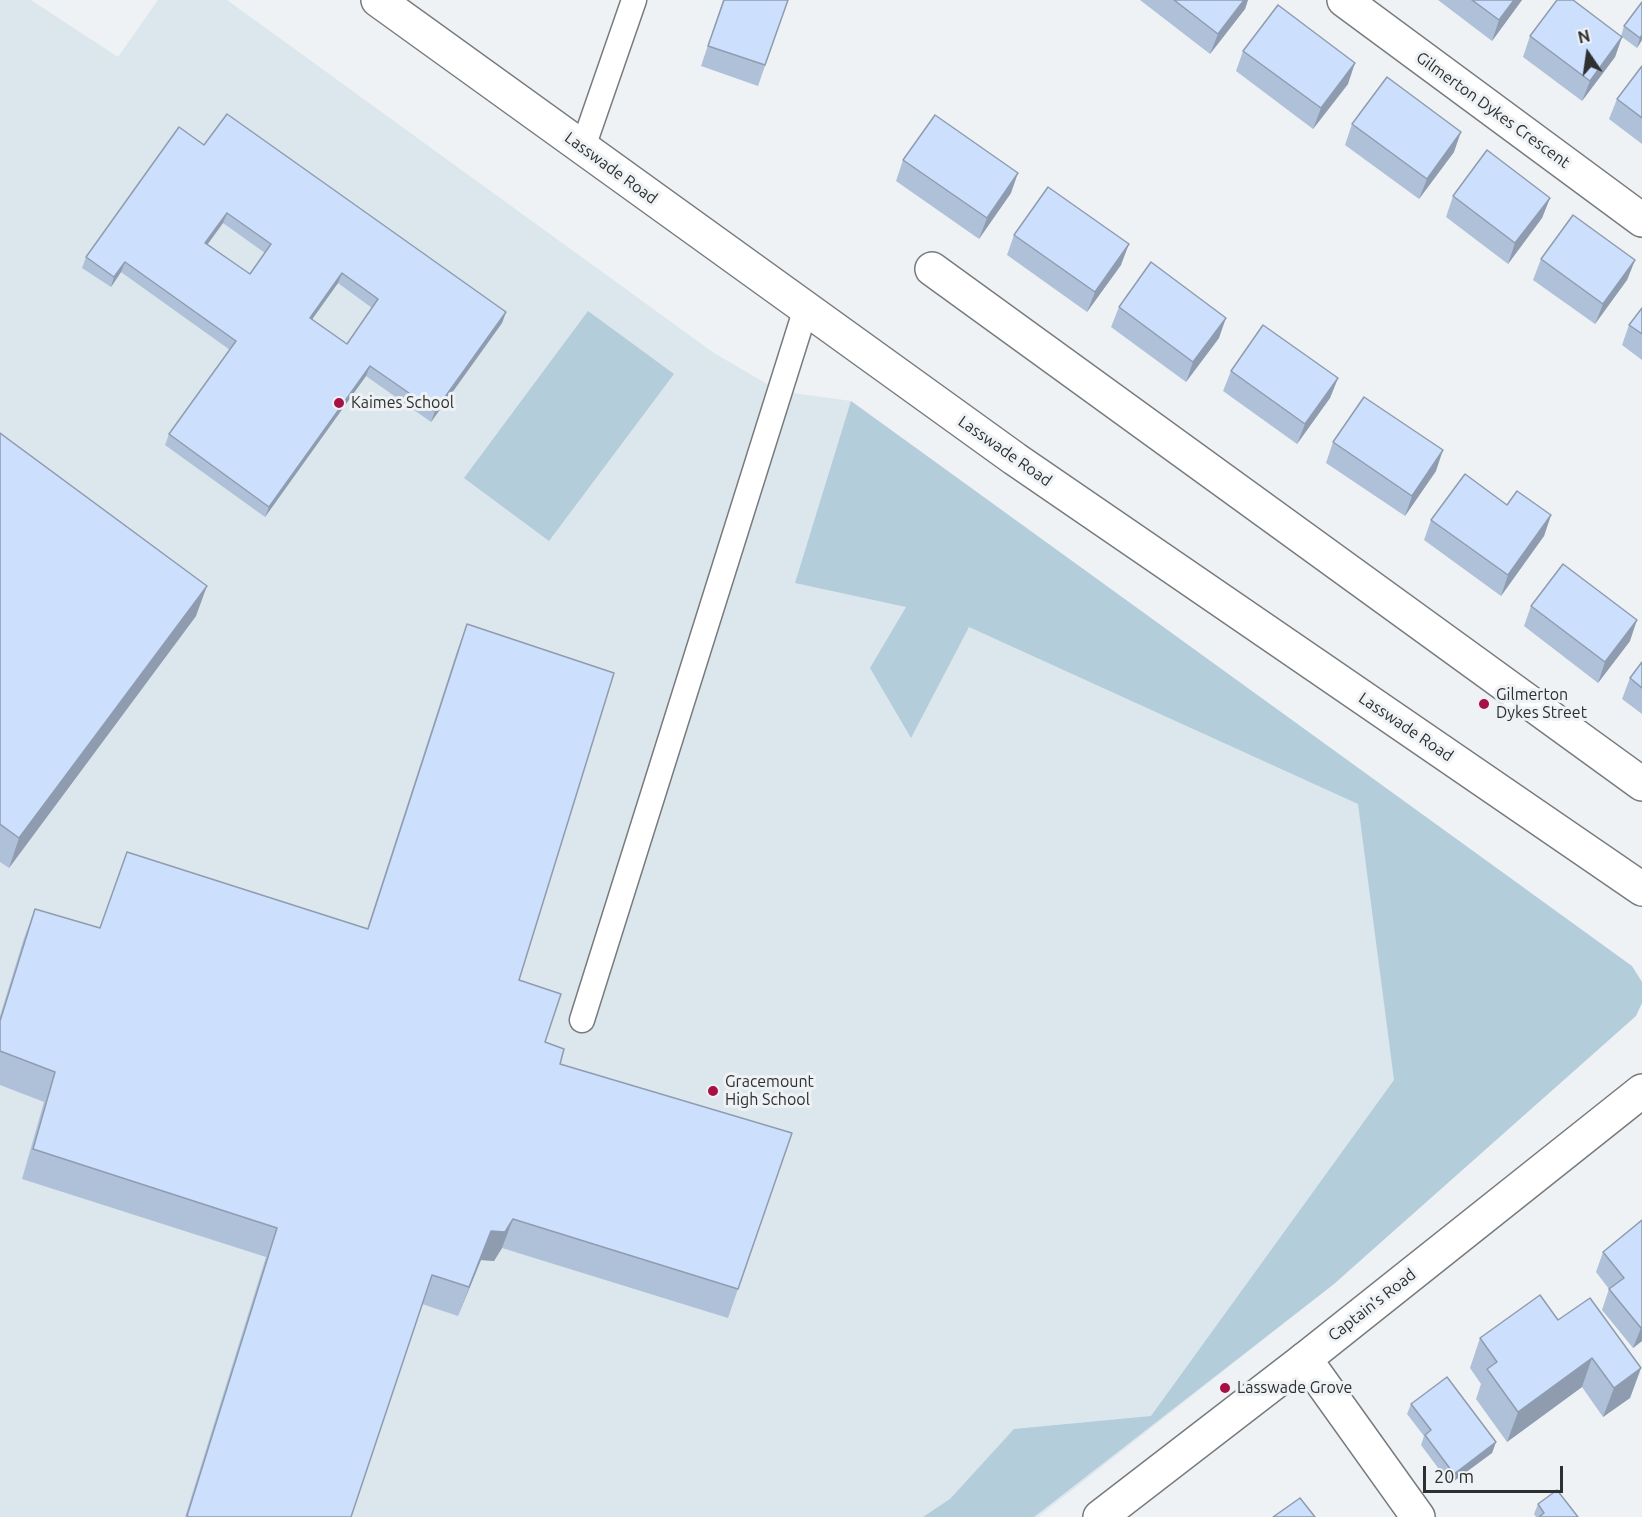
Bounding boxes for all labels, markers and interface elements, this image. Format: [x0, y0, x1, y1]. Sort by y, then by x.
north arrow [1558, 24, 1618, 84]
text: N [1576, 26, 1592, 47]
street label: Gilmerton Dykes Crescent [1412, 48, 1574, 172]
street label: Lasswade Road [561, 128, 661, 208]
place label: Kaimes School [351, 393, 454, 413]
marker: Kaimes School [332, 396, 346, 410]
street label: Lasswade Road [955, 412, 1055, 490]
place label: Gilmerton Dykes Street [1496, 685, 1587, 723]
street label: Lasswade Road [1355, 688, 1457, 766]
marker: Gilmerton Dykes Street [1477, 697, 1491, 711]
place label: Gracemount High School [725, 1072, 814, 1110]
marker: Gracemount High School [706, 1084, 720, 1098]
street label: Captain's Road [1324, 1265, 1420, 1345]
place label: Lasswade Grove [1237, 1378, 1352, 1398]
marker: Lasswade Grove [1218, 1381, 1232, 1395]
scale bar [1426, 1454, 1566, 1492]
text: 20 m [1434, 1466, 1474, 1486]

